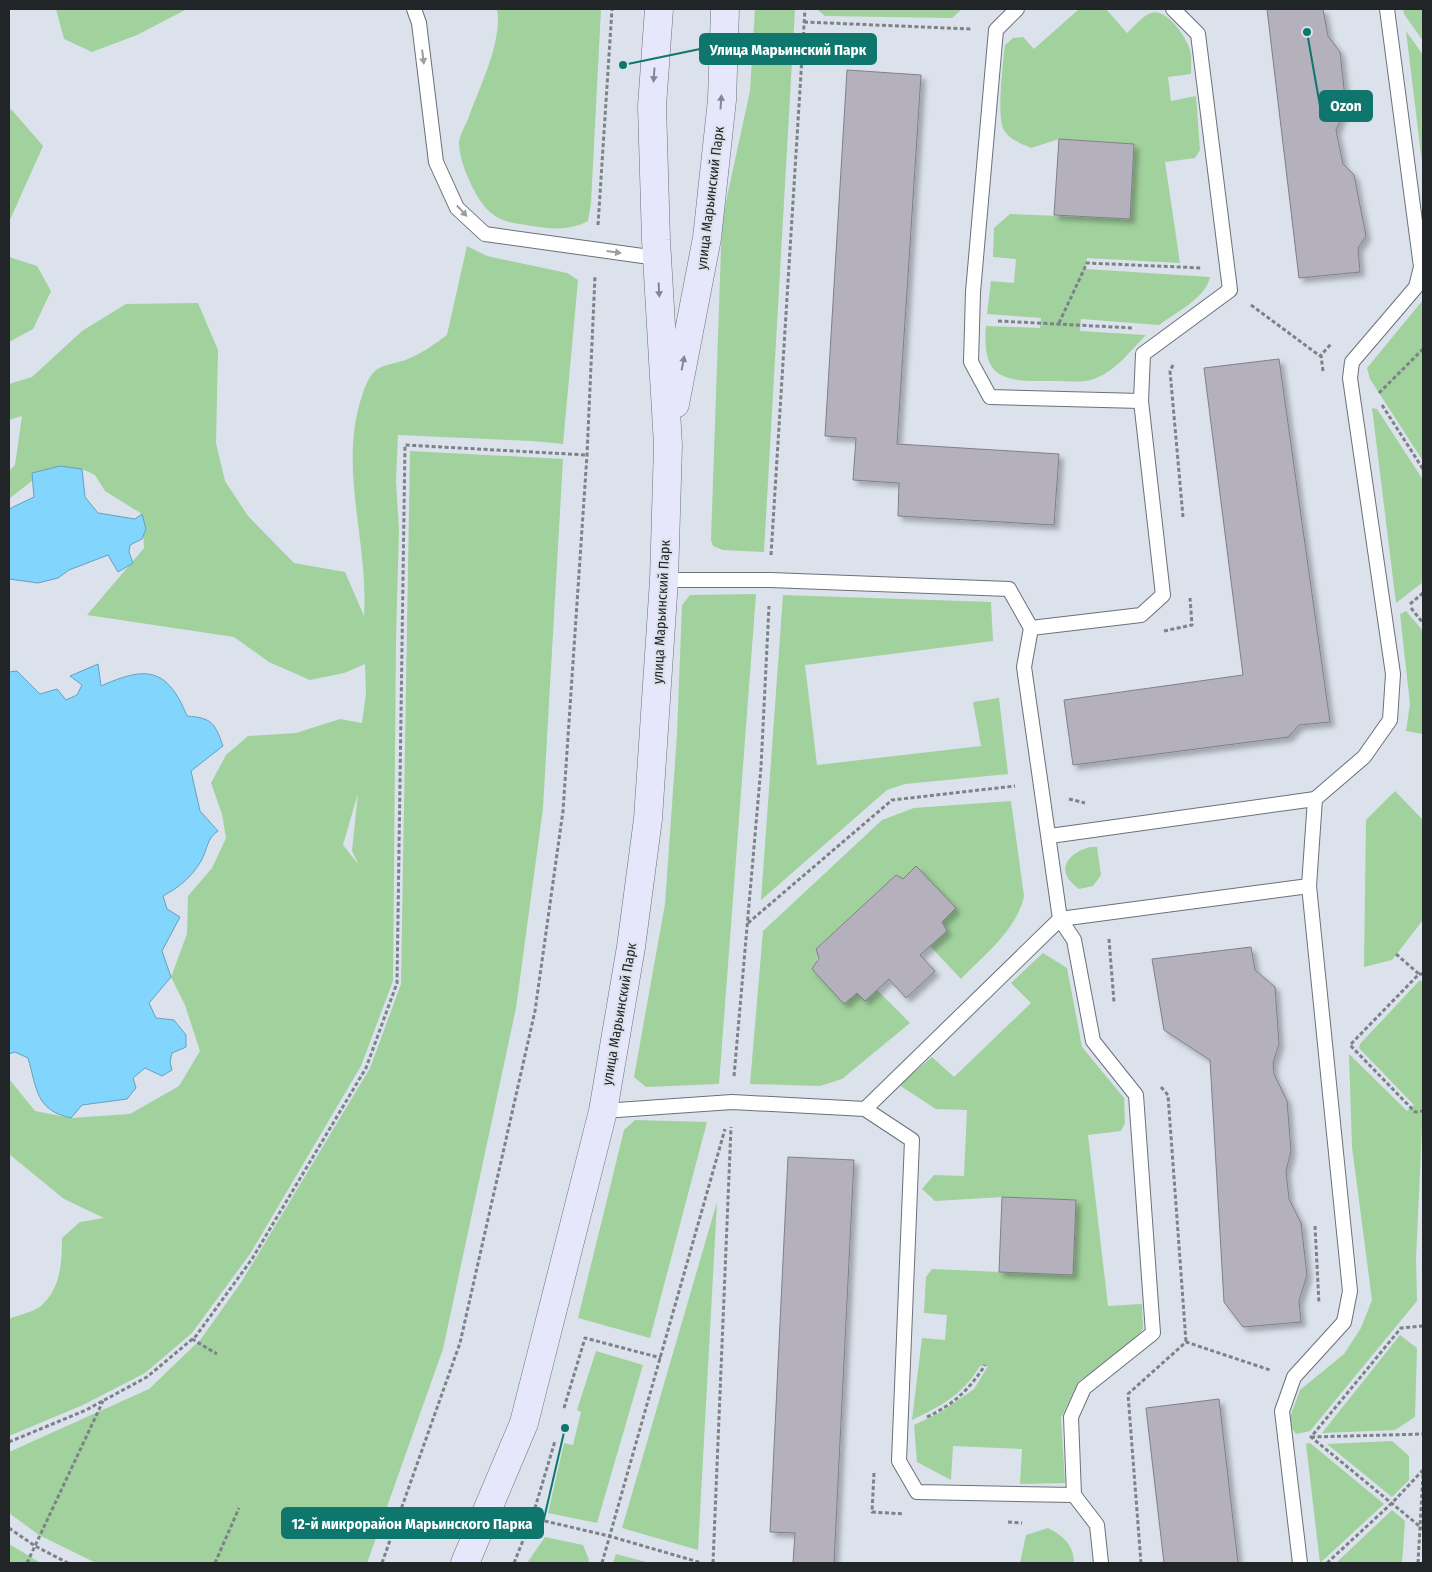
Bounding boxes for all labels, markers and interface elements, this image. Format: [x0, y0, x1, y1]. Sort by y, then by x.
callout: Улица Марьинский Парк [700, 34, 876, 64]
text: Улица Марьинский Парк [709, 41, 867, 59]
one-way arrow [419, 49, 427, 65]
one-way arrow [650, 67, 658, 83]
callout: Ozon [1320, 91, 1372, 121]
one-way arrow [718, 94, 726, 110]
text: Ozon [1330, 97, 1362, 115]
street label: улица Марьинский Парк [693, 125, 728, 271]
one-way arrow [456, 205, 468, 217]
one-way arrow [606, 249, 622, 257]
one-way arrow [655, 282, 663, 298]
one-way arrow [680, 354, 688, 370]
street label: улица Марьинский Парк [649, 539, 674, 685]
street label: улица Марьинский Парк [599, 941, 640, 1087]
callout: 12-й микрорайон Марьинского Парка [282, 1508, 543, 1538]
text: 12-й микрорайон Марьинского Парка [292, 1515, 533, 1533]

